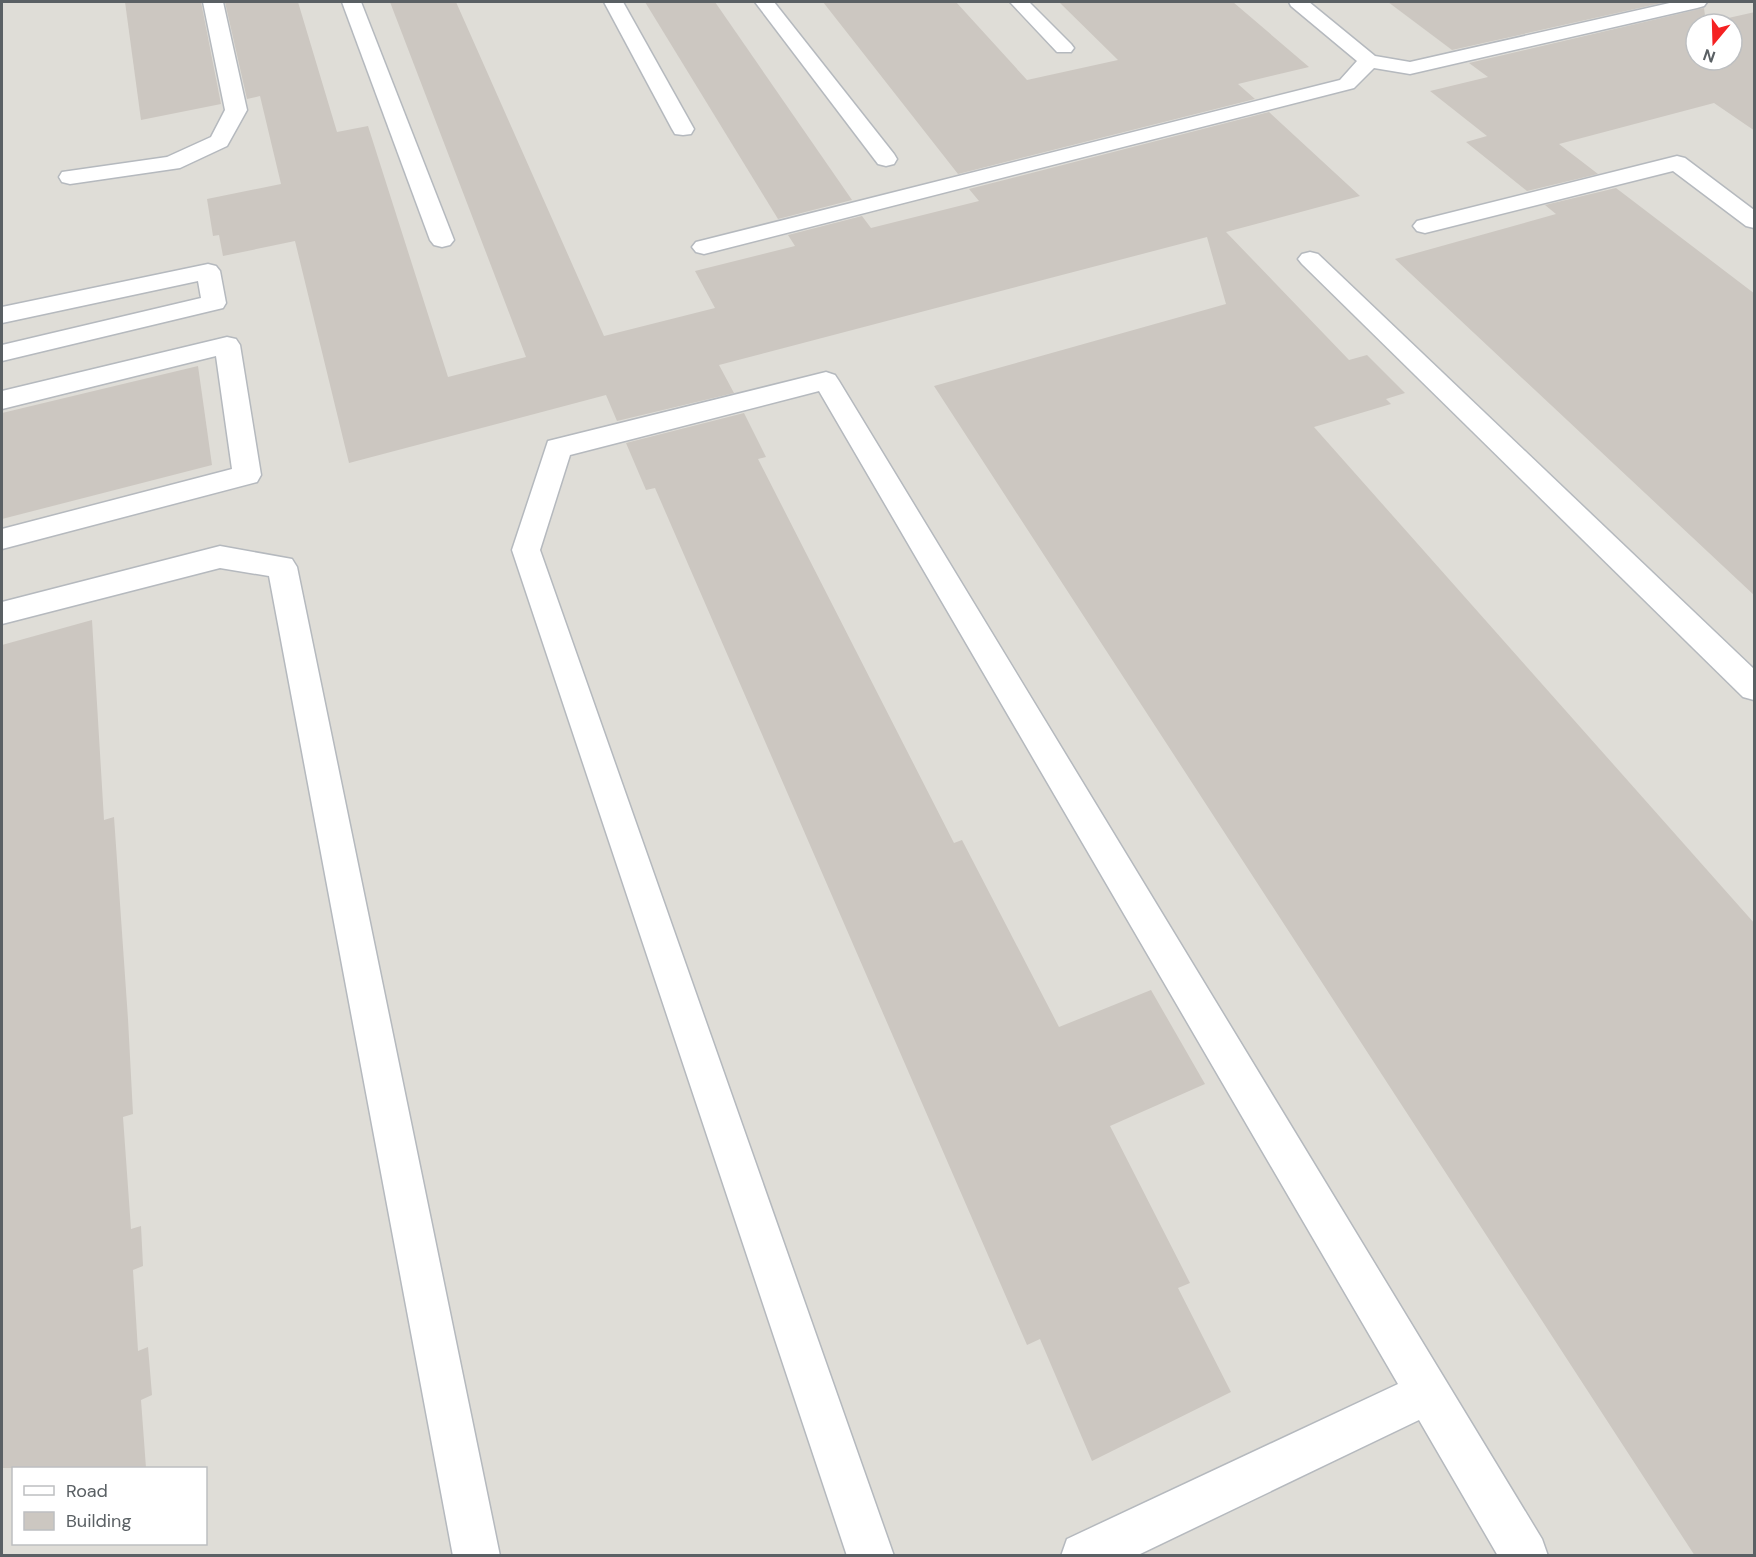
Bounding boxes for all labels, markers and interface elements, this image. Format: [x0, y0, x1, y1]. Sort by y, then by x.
north arrow [1684, 12, 1744, 72]
text: N [1700, 44, 1718, 68]
legend [12, 1467, 207, 1545]
text: Road [66, 1479, 108, 1503]
text: Building [66, 1509, 131, 1533]

